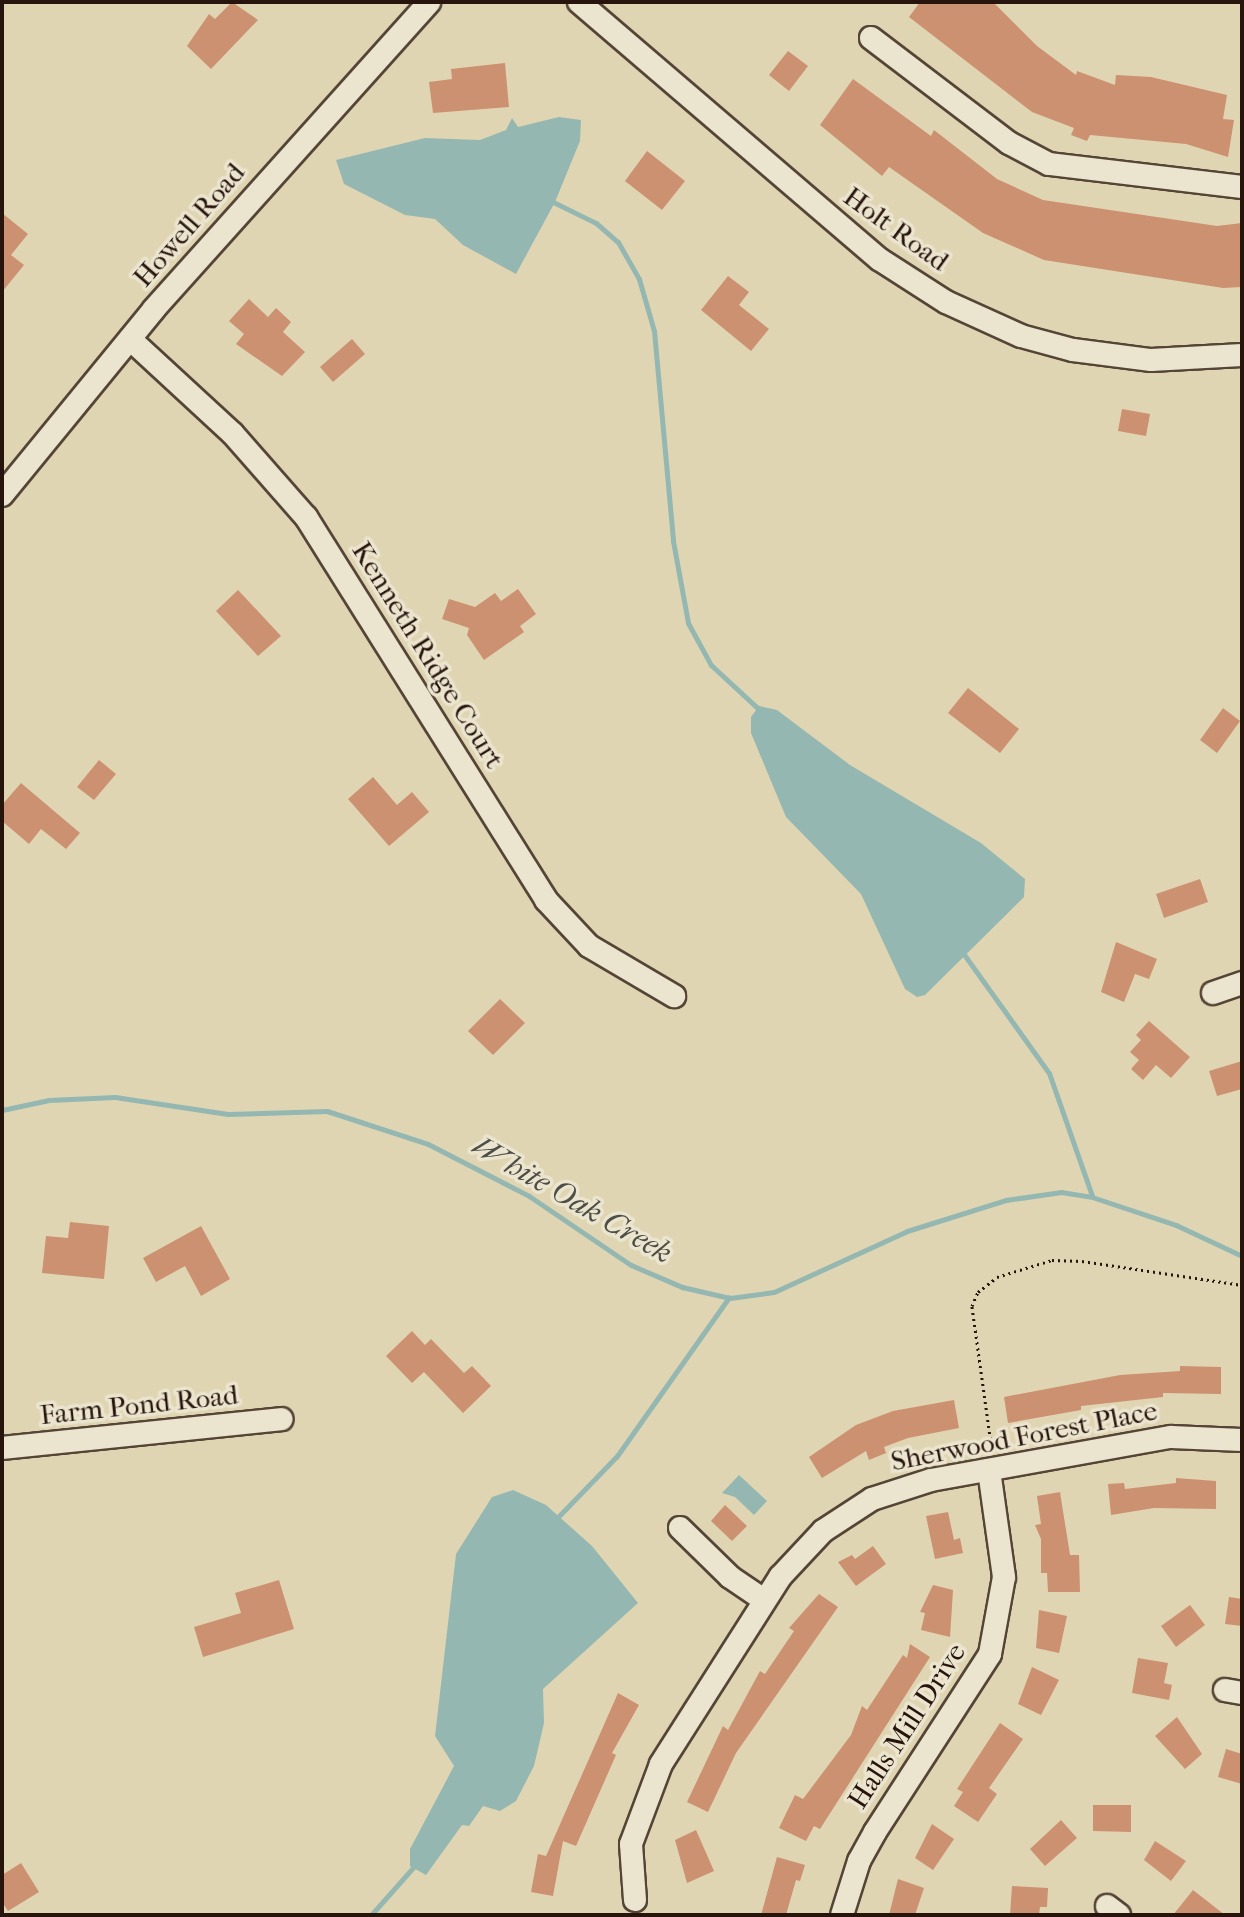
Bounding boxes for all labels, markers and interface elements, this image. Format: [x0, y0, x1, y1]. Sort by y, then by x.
street label: Howell Road [126, 156, 252, 294]
street label: Holt Road [837, 180, 955, 278]
street label: Kenneth Ridge Court [345, 536, 511, 774]
water label: White Oak Creek [466, 1128, 678, 1272]
street label: Farm Pond Road [38, 1378, 240, 1432]
street label: Sherwood Forest Place [888, 1394, 1160, 1478]
street label: Halls Mill Drive [841, 1637, 973, 1815]

